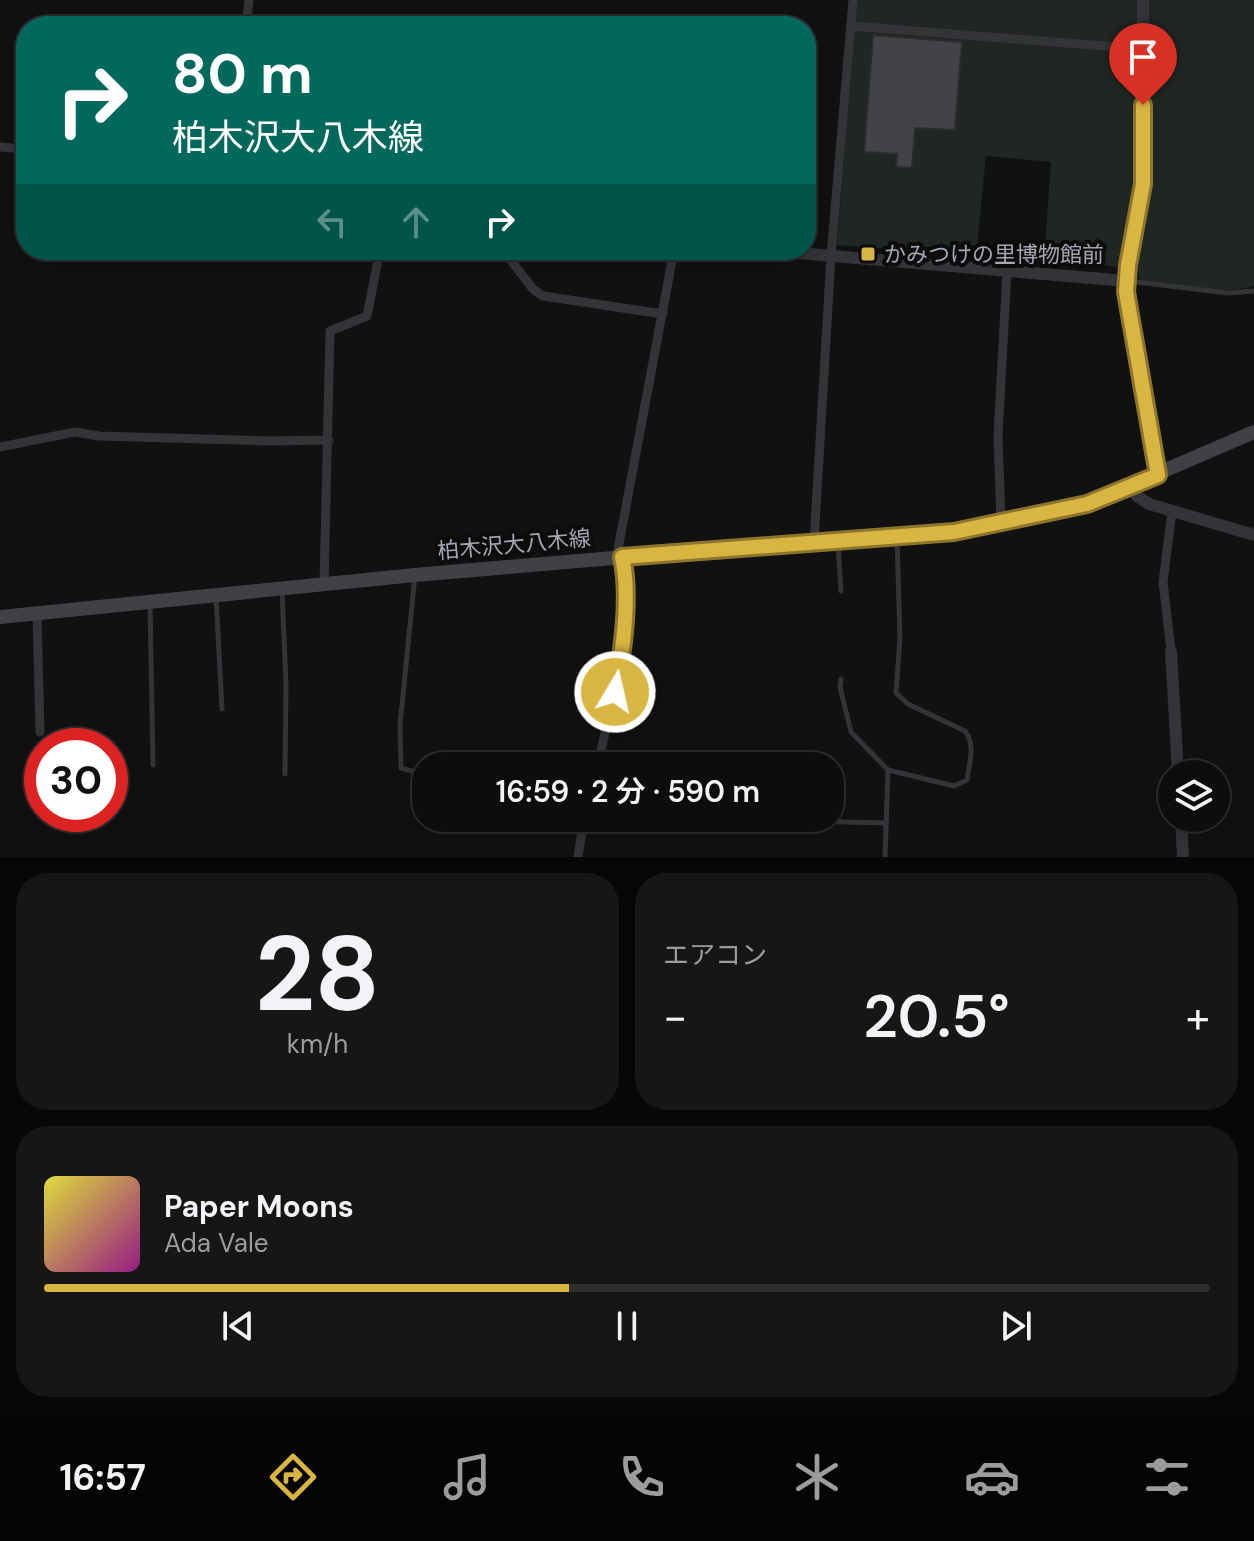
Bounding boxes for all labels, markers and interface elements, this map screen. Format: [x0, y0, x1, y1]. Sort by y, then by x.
pin [1109, 23, 1177, 105]
icon: arrive [1121, 35, 1165, 79]
text: 80 m [172, 37, 313, 110]
icon: right [40, 48, 144, 152]
text: 柏木沢大八木線 [172, 114, 424, 161]
icon: left [310, 200, 354, 244]
icon: ahead [394, 200, 438, 244]
icon: right [478, 200, 522, 244]
place label: かみつけの里博物館前 [884, 240, 1104, 269]
marker: かみつけの里博物館前 [859, 245, 877, 263]
street label: 柏木沢大八木線 [436, 523, 592, 566]
position arrow [573, 650, 657, 734]
speed limit sign: 30 [24, 728, 128, 832]
map controls [1158, 760, 1230, 832]
button: layers [1158, 760, 1230, 832]
text: 16:59 · 2 分 · 590 m [496, 772, 760, 811]
text: 28 [255, 907, 380, 1042]
text: エアコン [663, 938, 767, 972]
text: 20.5° [863, 977, 1010, 1056]
text: − [663, 988, 687, 1046]
text: + [1186, 988, 1210, 1046]
text: km/h [287, 1027, 348, 1061]
text: Paper Moons [164, 1187, 354, 1226]
text: Ada Vale [164, 1226, 269, 1260]
icon: previous [216, 1304, 260, 1348]
icon: pause [605, 1304, 649, 1348]
icon: next [994, 1304, 1038, 1348]
icon: directions [265, 1449, 321, 1505]
icon: music [439, 1449, 495, 1505]
icon: phone [614, 1449, 670, 1505]
icon: climate [789, 1449, 845, 1505]
icon: car [964, 1449, 1020, 1505]
icon: filters [1139, 1449, 1195, 1505]
text: 16:57 [59, 1454, 146, 1501]

